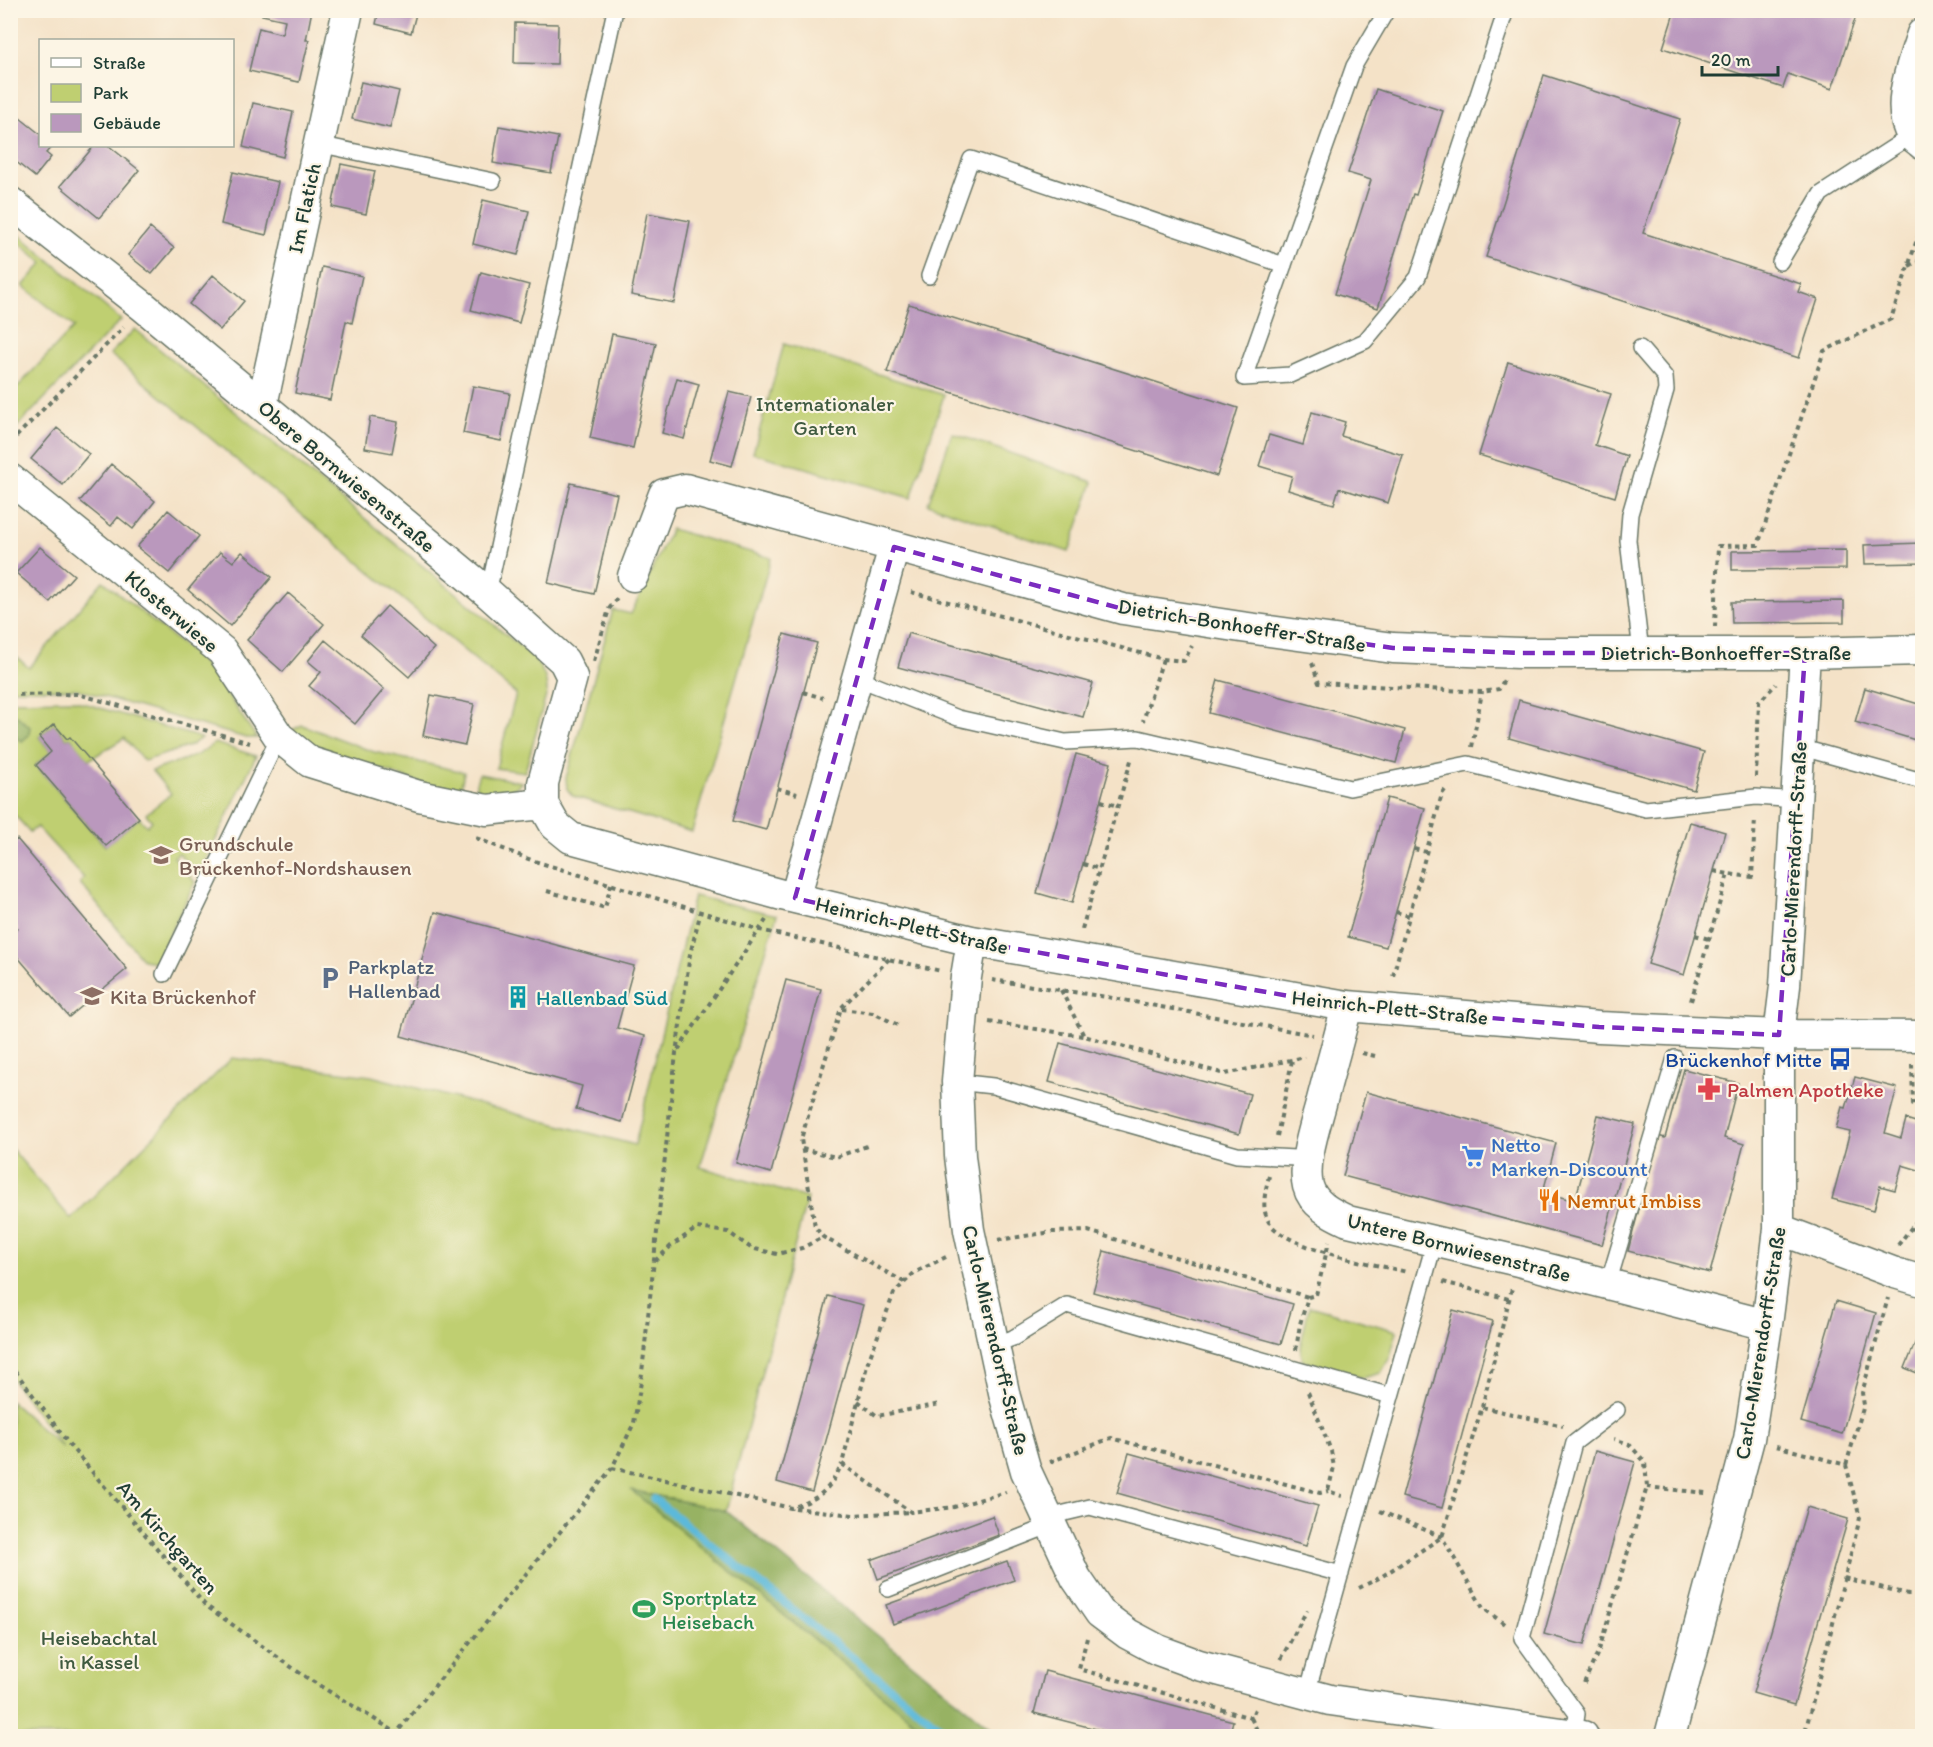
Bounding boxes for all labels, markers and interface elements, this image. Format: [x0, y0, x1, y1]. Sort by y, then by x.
legend [39, 39, 234, 147]
scale bar [1702, 39, 1778, 77]
text: 20 m [1711, 49, 1751, 71]
text: Straße [93, 52, 146, 74]
text: Park [93, 82, 128, 104]
text: Gebäude [93, 112, 161, 134]
street label: Im Flatich [282, 160, 326, 255]
park label: Internationaler Garten [756, 391, 894, 440]
street label: Obere Bornwiesenstraße [253, 395, 441, 557]
street label: Klosterwiese [120, 565, 224, 657]
street label: Dietrich-Bonhoeffer-Straße [1116, 593, 1368, 657]
street label: Dietrich-Bonhoeffer-Straße [1601, 640, 1851, 665]
street label: Carlo-Mierendorff-Straße [1774, 741, 1812, 977]
place label: Grundschule Brückenhof-Nordshausen [179, 831, 412, 880]
school or university icon: Grundschule Brückenhof-Nordshausen [148, 842, 174, 868]
street label: Heinrich-Plett-Straße [813, 891, 1011, 959]
place label: Parkplatz Hallenbad [348, 954, 440, 1003]
parking icon: Parkplatz Hallenbad [317, 965, 343, 991]
school or university icon: Kita Brückenhof [79, 983, 105, 1009]
place label: Kita Brückenhof [110, 984, 256, 1009]
building icon: Hallenbad Süd [505, 984, 531, 1010]
street label: Heinrich-Plett-Straße [1291, 984, 1489, 1030]
place label: Hallenbad Süd [536, 985, 668, 1010]
bus stop icon: Brückenhof Mitte [1827, 1046, 1853, 1072]
place label: Brückenhof Mitte [1665, 1047, 1822, 1072]
pharmacy icon: Palmen Apotheke [1696, 1076, 1722, 1102]
place label: Palmen Apotheke [1727, 1077, 1884, 1102]
place label: Netto Marken-Discount [1491, 1132, 1648, 1181]
supermarket icon: Netto Marken-Discount [1460, 1143, 1486, 1169]
restaurant icon: Nemrut Imbiss [1536, 1187, 1562, 1213]
place label: Nemrut Imbiss [1567, 1188, 1701, 1213]
street label: Untere Bornwiesenstraße [1344, 1207, 1574, 1287]
street label: Carlo-Mierendorff-Straße [957, 1222, 1035, 1458]
street label: Carlo-Mierendorff-Straße [1729, 1225, 1791, 1461]
street label: Am Kirchgarten [112, 1475, 224, 1599]
place label: Sportplatz Heisebach [662, 1585, 757, 1634]
sports icon: Sportplatz Heisebach [631, 1596, 657, 1622]
park label: Heisebachtal in Kassel [41, 1625, 157, 1674]

